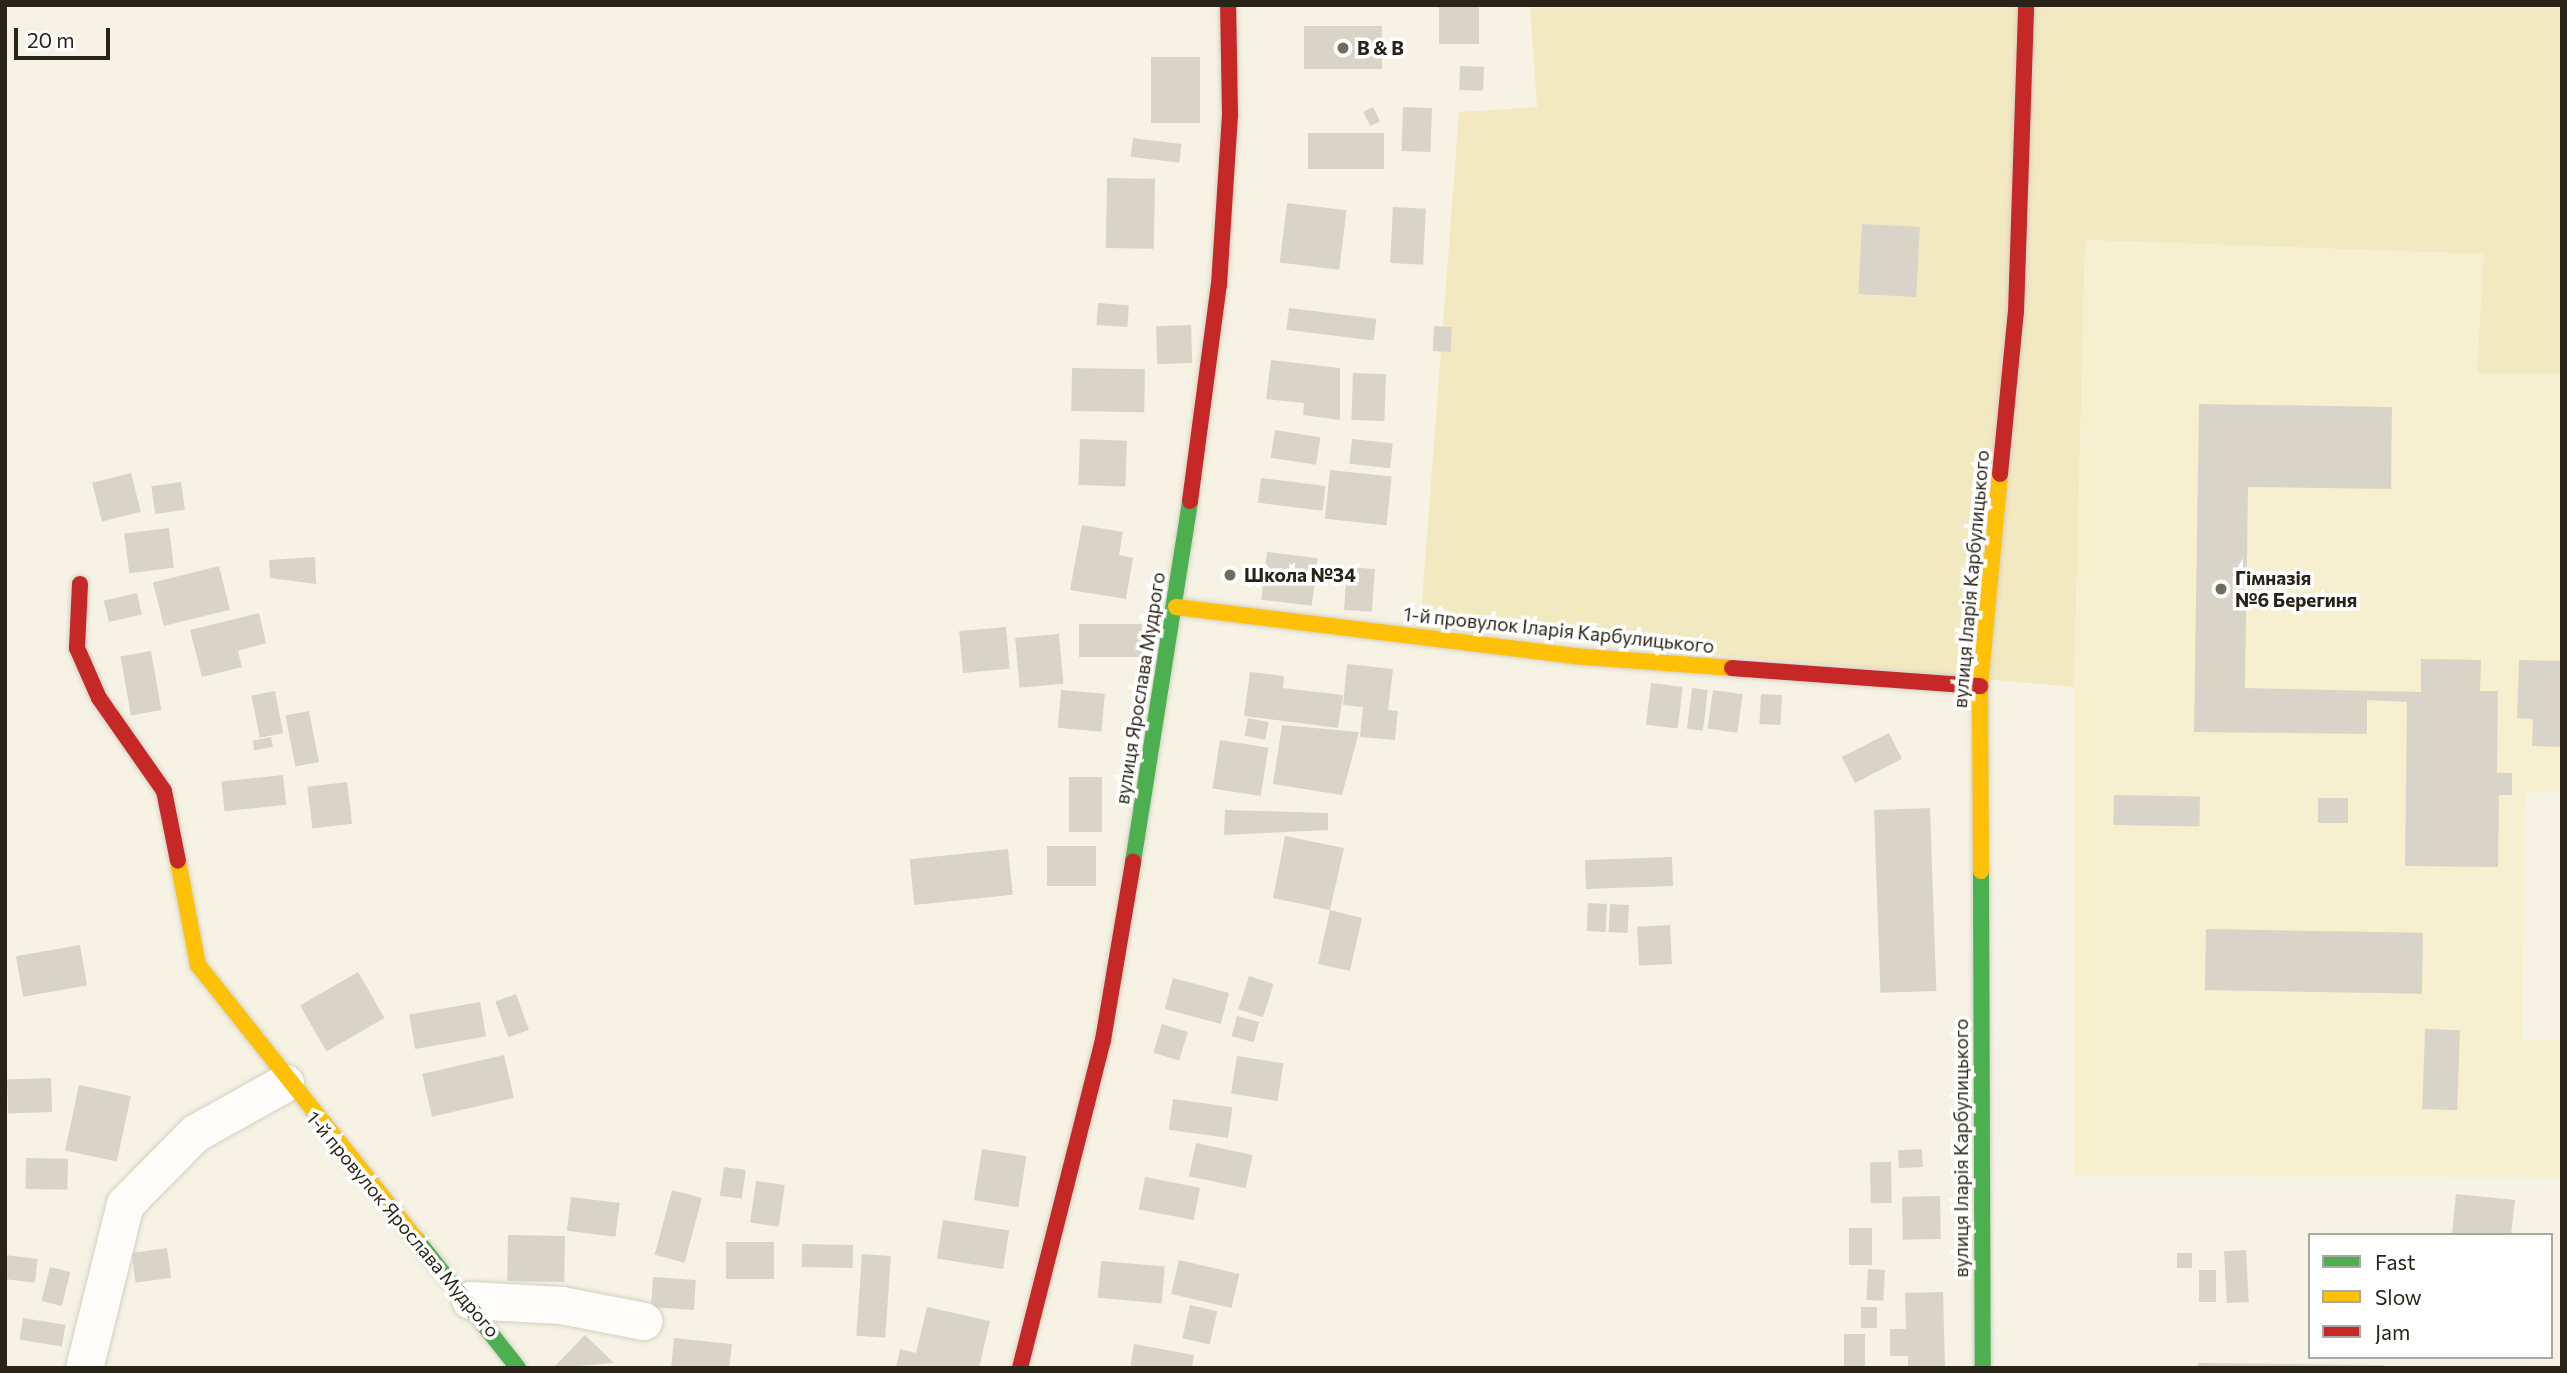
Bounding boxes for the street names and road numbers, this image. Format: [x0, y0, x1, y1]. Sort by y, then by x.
street label: вулиця Іларія Карбулицького [1948, 449, 1994, 709]
street label: вулиця Ярослава Мудрого [1110, 570, 1170, 806]
street label: 1-й провулок Іларія Карбулицького [1402, 602, 1716, 658]
street label: вулиця Іларія Карбулицького [1950, 1019, 1972, 1277]
street label: 1-й провулок Ярослава Мудрого [302, 1106, 504, 1342]

